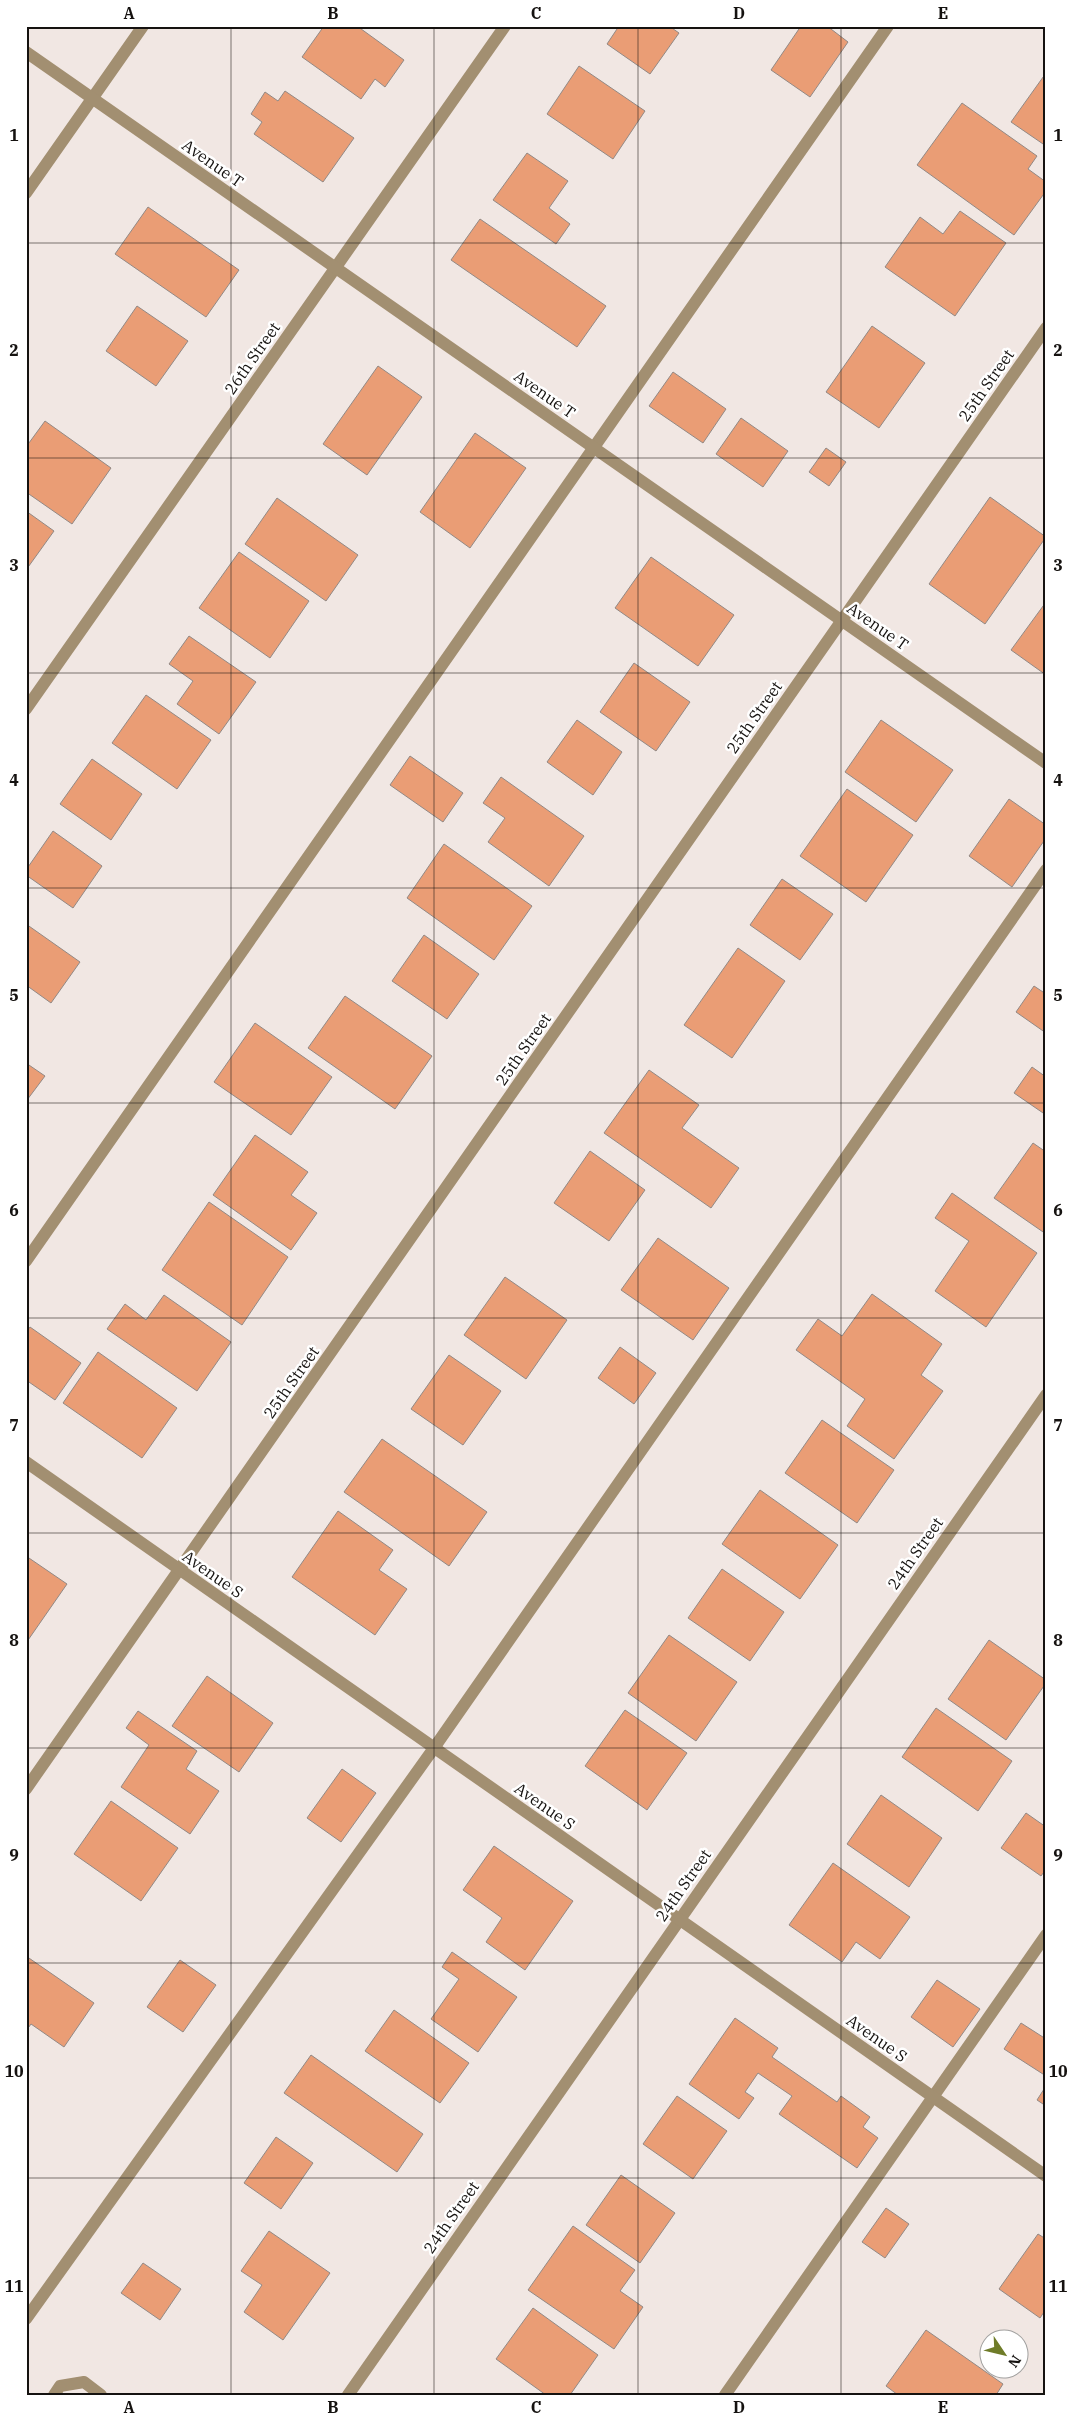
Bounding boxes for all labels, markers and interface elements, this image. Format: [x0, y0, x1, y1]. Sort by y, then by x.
text: A [123, 3, 135, 23]
text: B [327, 3, 339, 23]
text: C [531, 3, 541, 23]
text: D [733, 3, 745, 23]
text: E [938, 3, 948, 23]
text: 1 [9, 125, 19, 145]
text: 1 [1053, 125, 1063, 145]
street label: Avenue T [178, 135, 248, 191]
street label: 26th Street [220, 318, 284, 398]
text: 2 [9, 340, 19, 360]
text: 2 [1053, 340, 1063, 360]
street label: 25th Street [954, 345, 1018, 425]
street label: Avenue T [510, 366, 580, 422]
text: 3 [9, 555, 19, 575]
text: 3 [1053, 555, 1063, 575]
street label: Avenue T [843, 598, 913, 654]
street label: 25th Street [722, 677, 786, 757]
text: 4 [9, 770, 19, 790]
text: 4 [1053, 770, 1063, 790]
text: 5 [9, 985, 19, 1005]
text: 5 [1053, 985, 1063, 1005]
street label: 25th Street [491, 1009, 555, 1089]
text: 6 [9, 1200, 19, 1220]
text: 6 [1053, 1200, 1063, 1220]
street label: 25th Street [259, 1342, 323, 1422]
text: 7 [9, 1415, 19, 1435]
text: 7 [1053, 1415, 1063, 1435]
street label: 24th Street [883, 1513, 947, 1593]
street label: Avenue S [179, 1546, 247, 1602]
text: 8 [9, 1630, 19, 1650]
text: 8 [1053, 1630, 1063, 1650]
street label: Avenue S [511, 1778, 579, 1834]
text: 9 [9, 1845, 19, 1865]
street label: 24th Street [651, 1845, 715, 1925]
text: 9 [1053, 1845, 1063, 1865]
street label: Avenue S [843, 2010, 911, 2066]
text: 10 [4, 2061, 24, 2081]
text: 10 [1048, 2061, 1068, 2081]
street label: 24th Street [419, 2177, 483, 2257]
text: 11 [4, 2276, 24, 2296]
text: 11 [1048, 2276, 1068, 2296]
north arrow [980, 2328, 1030, 2378]
text: N [1004, 2352, 1025, 2371]
text: A [123, 2397, 135, 2417]
text: B [327, 2397, 339, 2417]
text: C [531, 2397, 541, 2417]
text: D [733, 2397, 745, 2417]
text: E [938, 2397, 948, 2417]

